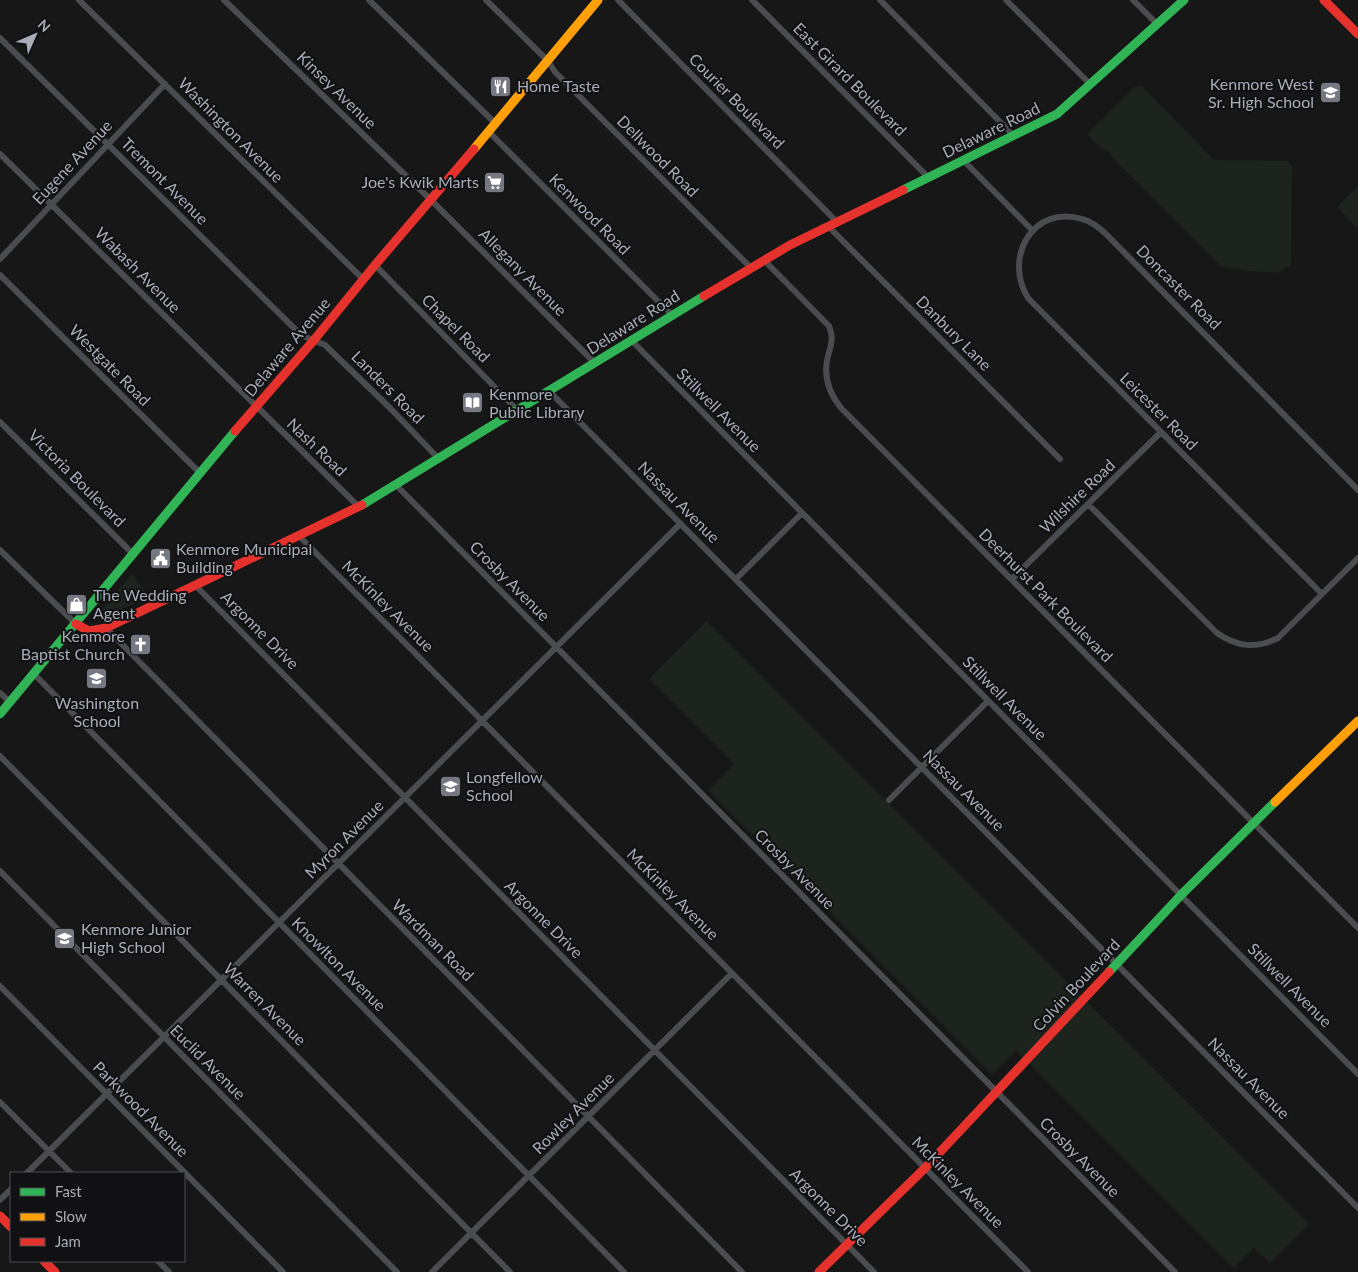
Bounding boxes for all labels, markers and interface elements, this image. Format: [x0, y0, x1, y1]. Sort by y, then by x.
north arrow [10, 10, 60, 60]
text: N [35, 16, 54, 35]
street label: East Girard Boulevard [790, 18, 911, 139]
street label: Kinsey Avenue [294, 47, 381, 132]
street label: Courier Boulevard [686, 49, 789, 152]
street label: Washington Avenue [175, 73, 288, 186]
restaurant icon: Home Taste [489, 74, 513, 98]
place label: Kenmore West Sr. High School [1208, 74, 1314, 111]
place label: Home Taste [517, 76, 600, 95]
school or university icon: Kenmore West Sr. High School [1318, 81, 1342, 105]
street label: Delaware Road [939, 98, 1043, 161]
street label: Dellwood Road [614, 111, 703, 200]
street label: Eugene Avenue [28, 116, 116, 208]
street label: Tremont Avenue [118, 133, 213, 228]
street label: Kenwood Road [546, 169, 635, 258]
supermarket icon: Joe's Kwik Marts [483, 170, 507, 194]
place label: Joe's Kwik Marts [361, 172, 479, 191]
street label: Wabash Avenue [92, 223, 185, 316]
street label: Allegany Avenue [476, 224, 571, 319]
street label: Doncaster Road [1133, 240, 1226, 333]
street label: Delaware Road [583, 285, 683, 358]
street label: Chapel Road [418, 290, 494, 366]
street label: Danbury Lane [913, 291, 996, 374]
street label: Delaware Avenue [240, 293, 333, 400]
street label: Westgate Road [66, 320, 155, 409]
street label: Landers Road [348, 346, 429, 427]
street label: Stillwell Avenue [673, 364, 765, 456]
street label: Leicester Road [1117, 368, 1202, 453]
place label: Kenmore Public Library [489, 384, 585, 421]
library icon: Kenmore Public Library [461, 391, 485, 415]
street label: Nash Road [284, 414, 351, 480]
street label: Victoria Boulevard [25, 425, 130, 530]
street label: Wilshire Road [1035, 455, 1118, 536]
street label: Nassau Avenue [635, 457, 724, 546]
street label: Deerhurst Park Boulevard [976, 524, 1117, 665]
street label: Crosby Avenue [466, 537, 554, 625]
place label: Kenmore Municipal Building [176, 539, 312, 576]
public building icon: Kenmore Municipal Building [148, 546, 172, 570]
street label: McKinley Avenue [339, 556, 438, 655]
place label: The Wedding Agent [93, 585, 187, 622]
street label: Argonne Drive [217, 587, 303, 673]
shop icon: The Wedding Agent [65, 592, 89, 616]
place label: Kenmore Baptist Church [21, 626, 125, 663]
church icon: Kenmore Baptist Church [129, 633, 153, 657]
street label: Stillwell Avenue [959, 652, 1051, 744]
school or university icon: Washington School [85, 667, 109, 691]
place label: Washington School [55, 693, 139, 730]
street label: Nassau Avenue [920, 745, 1009, 834]
place label: Longfellow School [466, 767, 543, 804]
school or university icon: Longfellow School [438, 774, 462, 798]
street label: Myron Avenue [301, 796, 387, 882]
street label: Crosby Avenue [751, 825, 839, 913]
street label: McKinley Avenue [624, 844, 723, 943]
street label: Argonne Drive [501, 876, 587, 962]
street label: Wardman Road [389, 895, 478, 984]
street label: Knowlton Avenue [288, 913, 390, 1015]
place label: Kenmore Junior High School [81, 919, 191, 956]
school or university icon: Kenmore Junior High School [53, 926, 77, 950]
street label: Colvin Boulevard [1028, 935, 1123, 1035]
street label: Stillwell Avenue [1244, 939, 1336, 1031]
street label: Warren Avenue [220, 958, 311, 1049]
street label: Euclid Avenue [167, 1020, 250, 1103]
street label: Nassau Avenue [1205, 1033, 1294, 1122]
street label: Parkwood Avenue [90, 1057, 193, 1160]
street label: Rowley Avenue [528, 1068, 617, 1157]
street label: Crosby Avenue [1036, 1113, 1124, 1201]
street label: McKinley Avenue [909, 1132, 1008, 1231]
street label: Argonne Drive [786, 1164, 872, 1250]
legend [10, 1172, 185, 1262]
text: Fast [55, 1182, 82, 1200]
text: Slow [55, 1207, 87, 1225]
text: Jam [55, 1232, 81, 1250]

